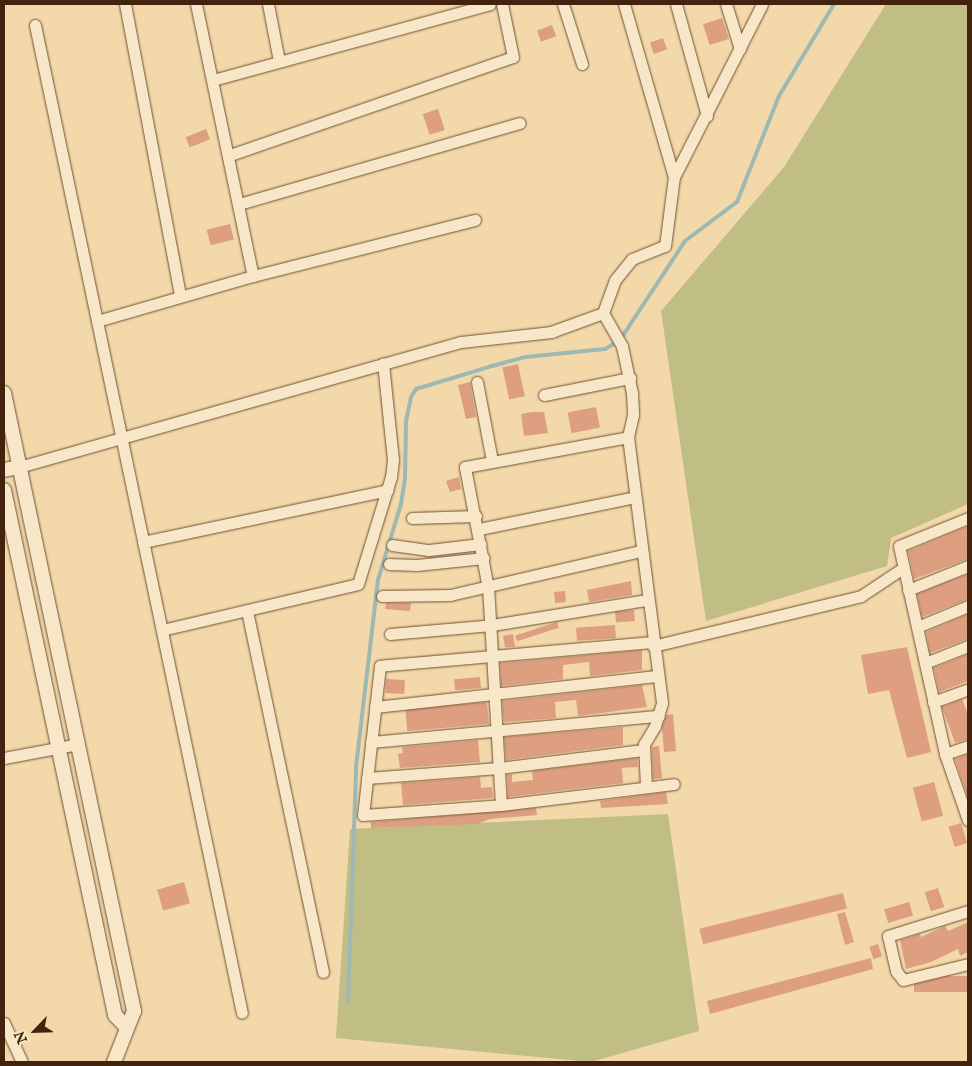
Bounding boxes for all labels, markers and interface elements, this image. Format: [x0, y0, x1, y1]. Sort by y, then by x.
north arrow [10, 1006, 60, 1056]
text: N [11, 1028, 32, 1046]

